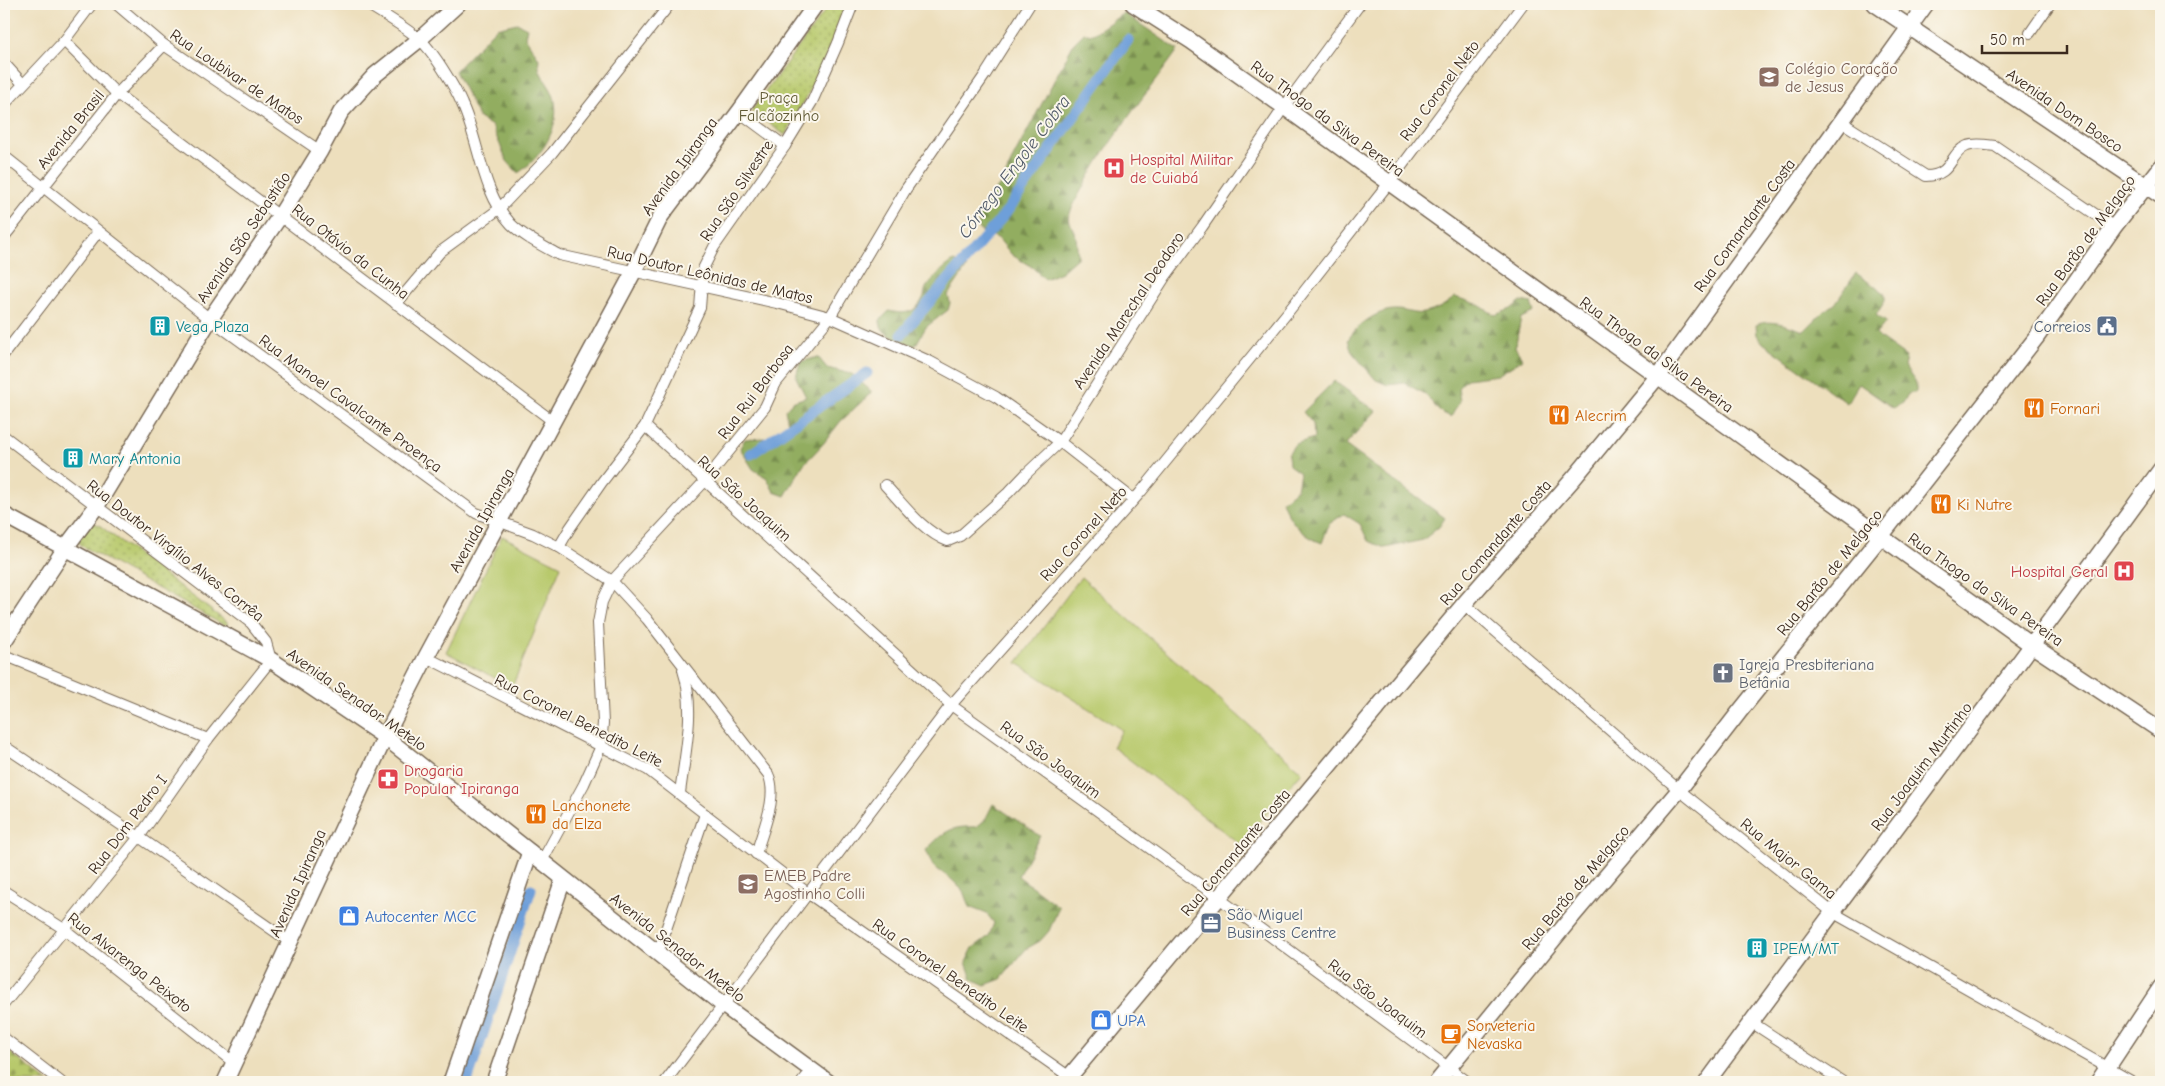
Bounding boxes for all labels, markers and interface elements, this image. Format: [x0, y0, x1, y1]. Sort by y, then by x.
scale bar [1982, 22, 2068, 54]
street label: Rua Loubivar de Matos [166, 26, 307, 128]
text: 50 m [1990, 31, 2025, 49]
street label: Rua Coronel Neto [1396, 37, 1483, 144]
street label: Rua Thogo da Silva Pereira [1247, 57, 1408, 181]
place label: Colégio Coração de Jesus [1785, 60, 1898, 96]
school or university icon: Colégio Coração de Jesus [1757, 65, 1781, 89]
street label: Avenida Dom Bosco [2003, 65, 2126, 156]
street label: Avenida Brasil [33, 87, 108, 173]
park label: Praça Falcãozinho [739, 89, 819, 125]
water label: Córrego Engole Cobra [954, 92, 1075, 243]
street label: Avenida Ipiranga [638, 114, 721, 219]
street label: Rua São Silvestre [696, 137, 777, 244]
place label: Hospital Militar de Cuiabá [1130, 151, 1233, 187]
street label: Rua Comandante Costa [1690, 155, 1799, 296]
hospital icon: Hospital Militar de Cuiabá [1102, 156, 1126, 180]
street label: Avenida São Sebastião [193, 169, 294, 307]
street label: Rua Barão de Melgaço [2032, 172, 2139, 309]
street label: Rua Otávio da Cunha [288, 200, 413, 303]
street label: Avenida Marechal Deodoro [1070, 229, 1188, 392]
street label: Rua Doutor Leônidas de Matos [605, 243, 815, 307]
street label: Rua Thogo da Silva Pereira [1576, 293, 1737, 417]
building icon: Vega Plaza [148, 314, 172, 338]
public building icon: Correios [2095, 314, 2119, 338]
place label: Vega Plaza [176, 318, 249, 336]
place label: Correios [2034, 318, 2091, 336]
street label: Rua Manoel Cavalcante Proença [255, 331, 446, 476]
street label: Rua Rui Barbosa [714, 341, 797, 443]
restaurant icon: Fornari [2022, 396, 2046, 420]
place label: Fornari [2050, 400, 2100, 418]
restaurant icon: Alecrim [1547, 403, 1571, 427]
place label: Alecrim [1575, 407, 1627, 425]
building icon: Mary Antonia [61, 446, 85, 470]
place label: Mary Antonia [89, 450, 181, 468]
street label: Rua São Joaquim [694, 452, 795, 545]
street label: Avenida Ipiranga [446, 465, 518, 576]
street label: Rua Doutor Virgílio Alves Corrêa [83, 476, 267, 625]
street label: Rua Comandante Costa [1436, 476, 1555, 609]
street label: Rua Coronel Neto [1037, 483, 1131, 585]
restaurant icon: Ki Nutre [1929, 492, 1953, 516]
place label: Ki Nutre [1957, 496, 2012, 514]
street label: Rua Barão de Melgaço [1773, 506, 1886, 639]
street label: Rua Thogo da Silva Pereira [1904, 529, 2066, 650]
hospital icon: Hospital Geral [2112, 559, 2136, 583]
place label: Hospital Geral [2011, 563, 2108, 581]
street label: Avenida Senador Metelo [283, 645, 430, 755]
place label: Igreja Presbiteriana Betânia [1739, 656, 1875, 692]
church icon: Igreja Presbiteriana Betânia [1711, 661, 1735, 685]
street label: Rua Coronel Benedito Leite [492, 671, 666, 771]
street label: Rua Joaquim Murtinho [1868, 699, 1976, 834]
street label: Rua São Joaquim [997, 717, 1104, 802]
place label: Drogaria Popular Ipiranga [404, 762, 519, 798]
pharmacy icon: Drogaria Popular Ipiranga [376, 767, 400, 791]
street label: Rua Dom Pedro I [85, 772, 171, 878]
street label: Rua Comandante Costa [1177, 785, 1294, 920]
place label: Lanchonete da Elza [552, 797, 631, 833]
restaurant icon: Lanchonete da Elza [524, 802, 548, 826]
street label: Rua Major Gama [1737, 815, 1840, 903]
street label: Rua Barão de Melgaço [1518, 822, 1633, 954]
street label: Avenida Ipiranga [266, 827, 330, 940]
place label: EMEB Padre Agostinho Colli [764, 867, 865, 903]
school or university icon: EMEB Padre Agostinho Colli [736, 872, 760, 896]
street label: Avenida Senador Metelo [606, 889, 748, 1006]
shop icon: Autocenter MCC [337, 904, 361, 928]
place label: São Miguel Business Centre [1227, 906, 1336, 942]
place label: Autocenter MCC [365, 908, 477, 926]
street label: Rua Alvarenga Peixoto [64, 909, 195, 1017]
office icon: São Miguel Business Centre [1199, 911, 1223, 935]
street label: Rua Coronel Benedito Leite [869, 915, 1032, 1037]
building icon: IPEM/MT [1745, 936, 1769, 960]
place label: IPEM/MT [1773, 940, 1840, 958]
street label: Rua São Joaquim [1324, 956, 1431, 1042]
shop icon: UPA [1089, 1008, 1113, 1032]
place label: UPA [1117, 1012, 1146, 1030]
place label: Sorveteria Nevaska [1467, 1017, 1535, 1053]
cafe icon: Sorveteria Nevaska [1439, 1022, 1463, 1046]

